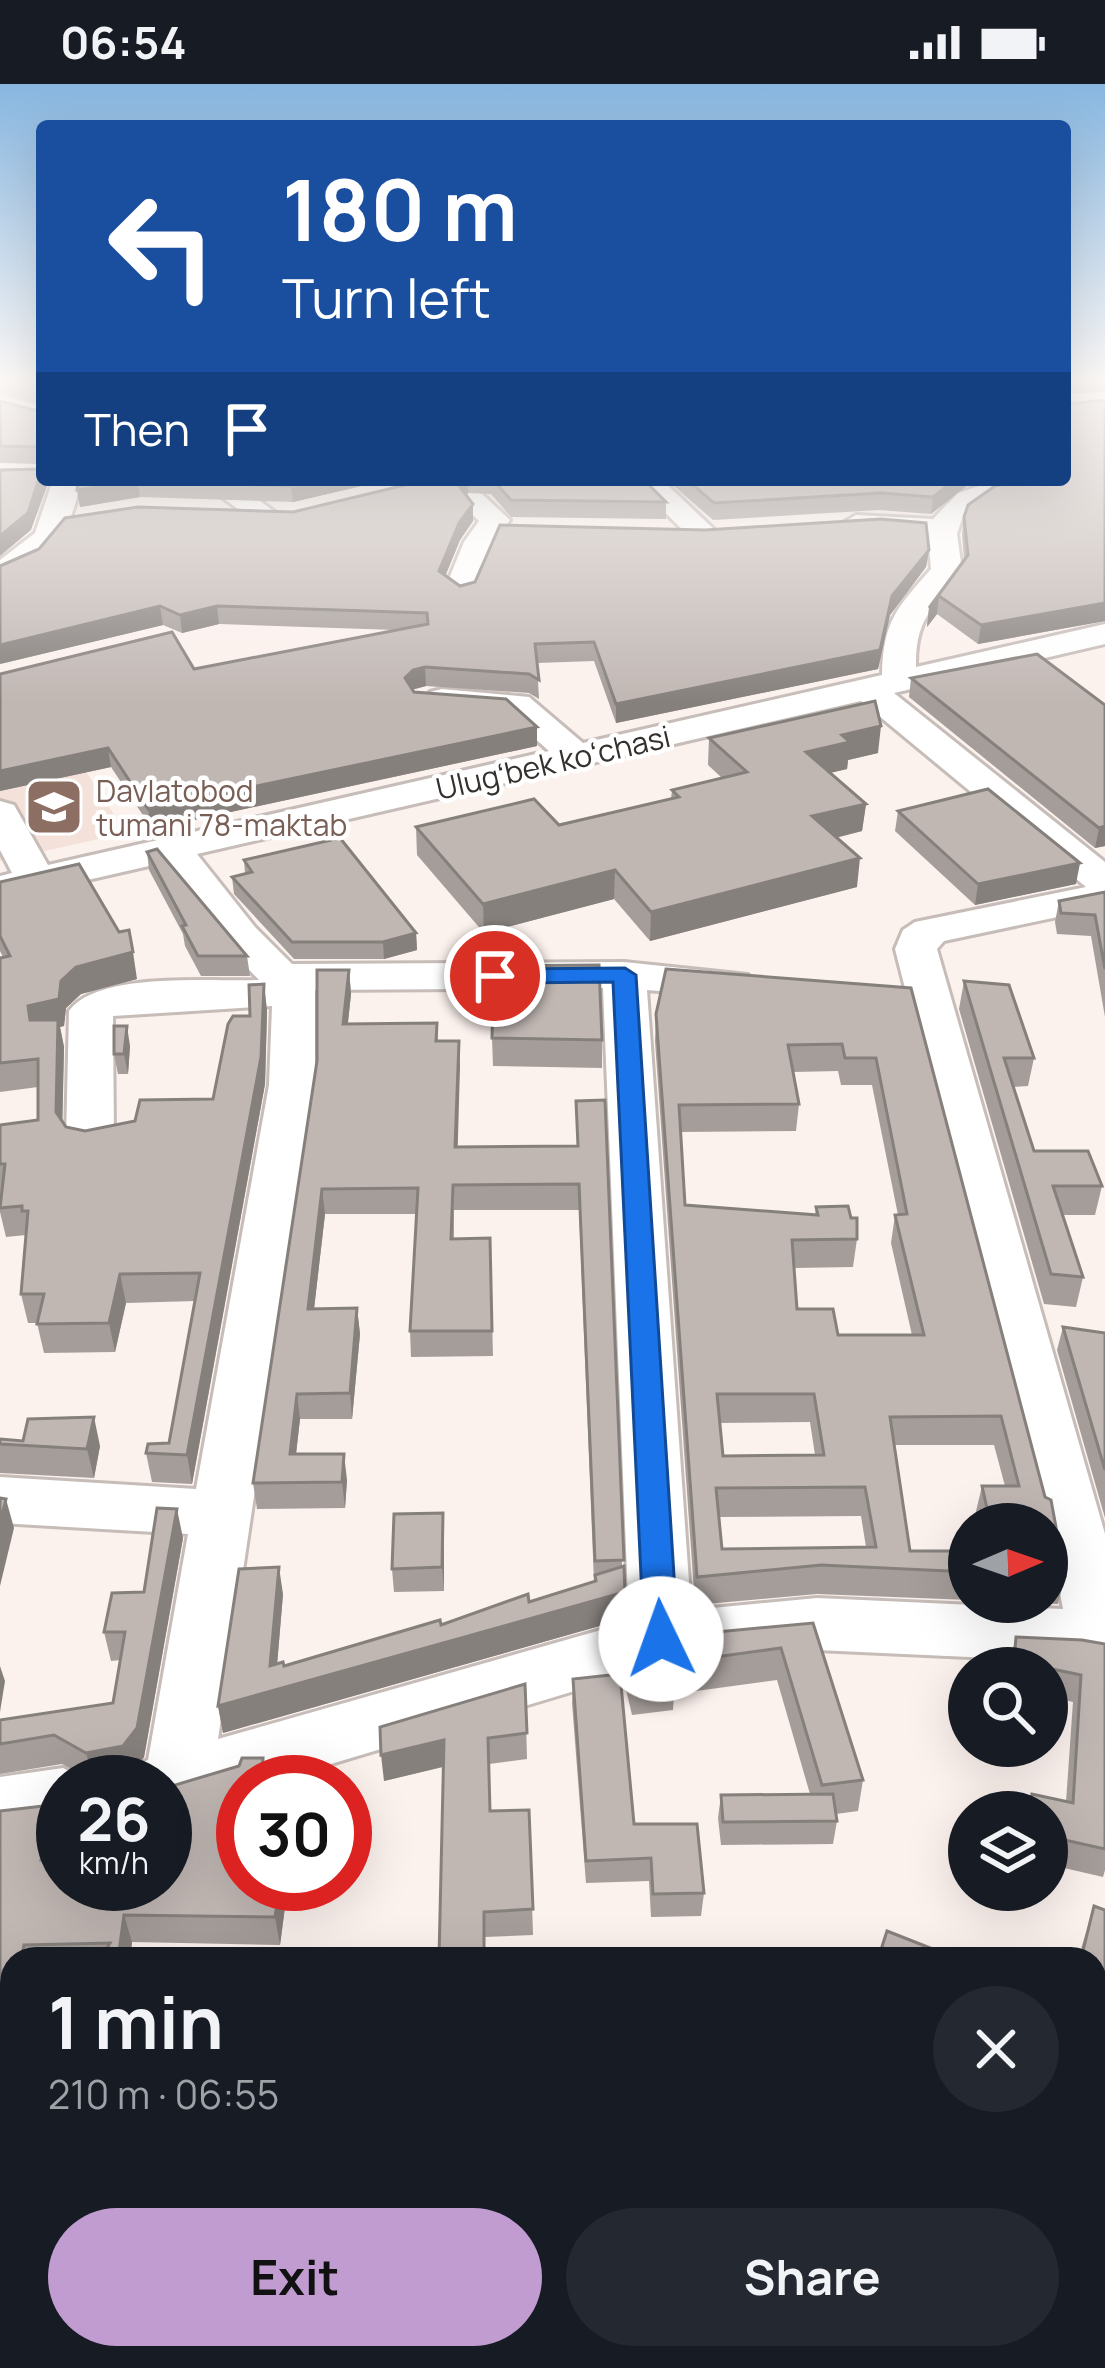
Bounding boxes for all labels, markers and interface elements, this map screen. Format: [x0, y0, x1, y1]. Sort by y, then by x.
text: 06:54 [60, 11, 187, 73]
text: 180 m [282, 151, 518, 266]
icon: left [84, 168, 240, 324]
text: Turn left [282, 260, 491, 334]
icon: arrive [214, 396, 280, 462]
text: Then [84, 398, 190, 460]
street label: Ulugʻbek koʻchasi [432, 715, 674, 809]
place label: Davlatobod tumani 78-maktab [96, 770, 347, 845]
school or university icon: Davlatobod tumani 78-maktab [23, 776, 85, 838]
pin [444, 925, 546, 1027]
icon: arrive [462, 943, 528, 1009]
north arrow [948, 1503, 1068, 1623]
map controls [948, 1503, 1068, 1911]
position arrow [598, 1576, 724, 1702]
button: search [948, 1647, 1068, 1767]
speed limit sign: 30 [216, 1755, 372, 1911]
text: 26 [77, 1777, 151, 1859]
button: layers [948, 1791, 1068, 1911]
text: km/h [79, 1842, 149, 1883]
text: 1 min [48, 1972, 224, 2071]
button: close [933, 1986, 1059, 2112]
text: 210 m · 06:55 [48, 2067, 279, 2121]
button: Exit [48, 2208, 542, 2346]
button: Share [566, 2208, 1059, 2346]

